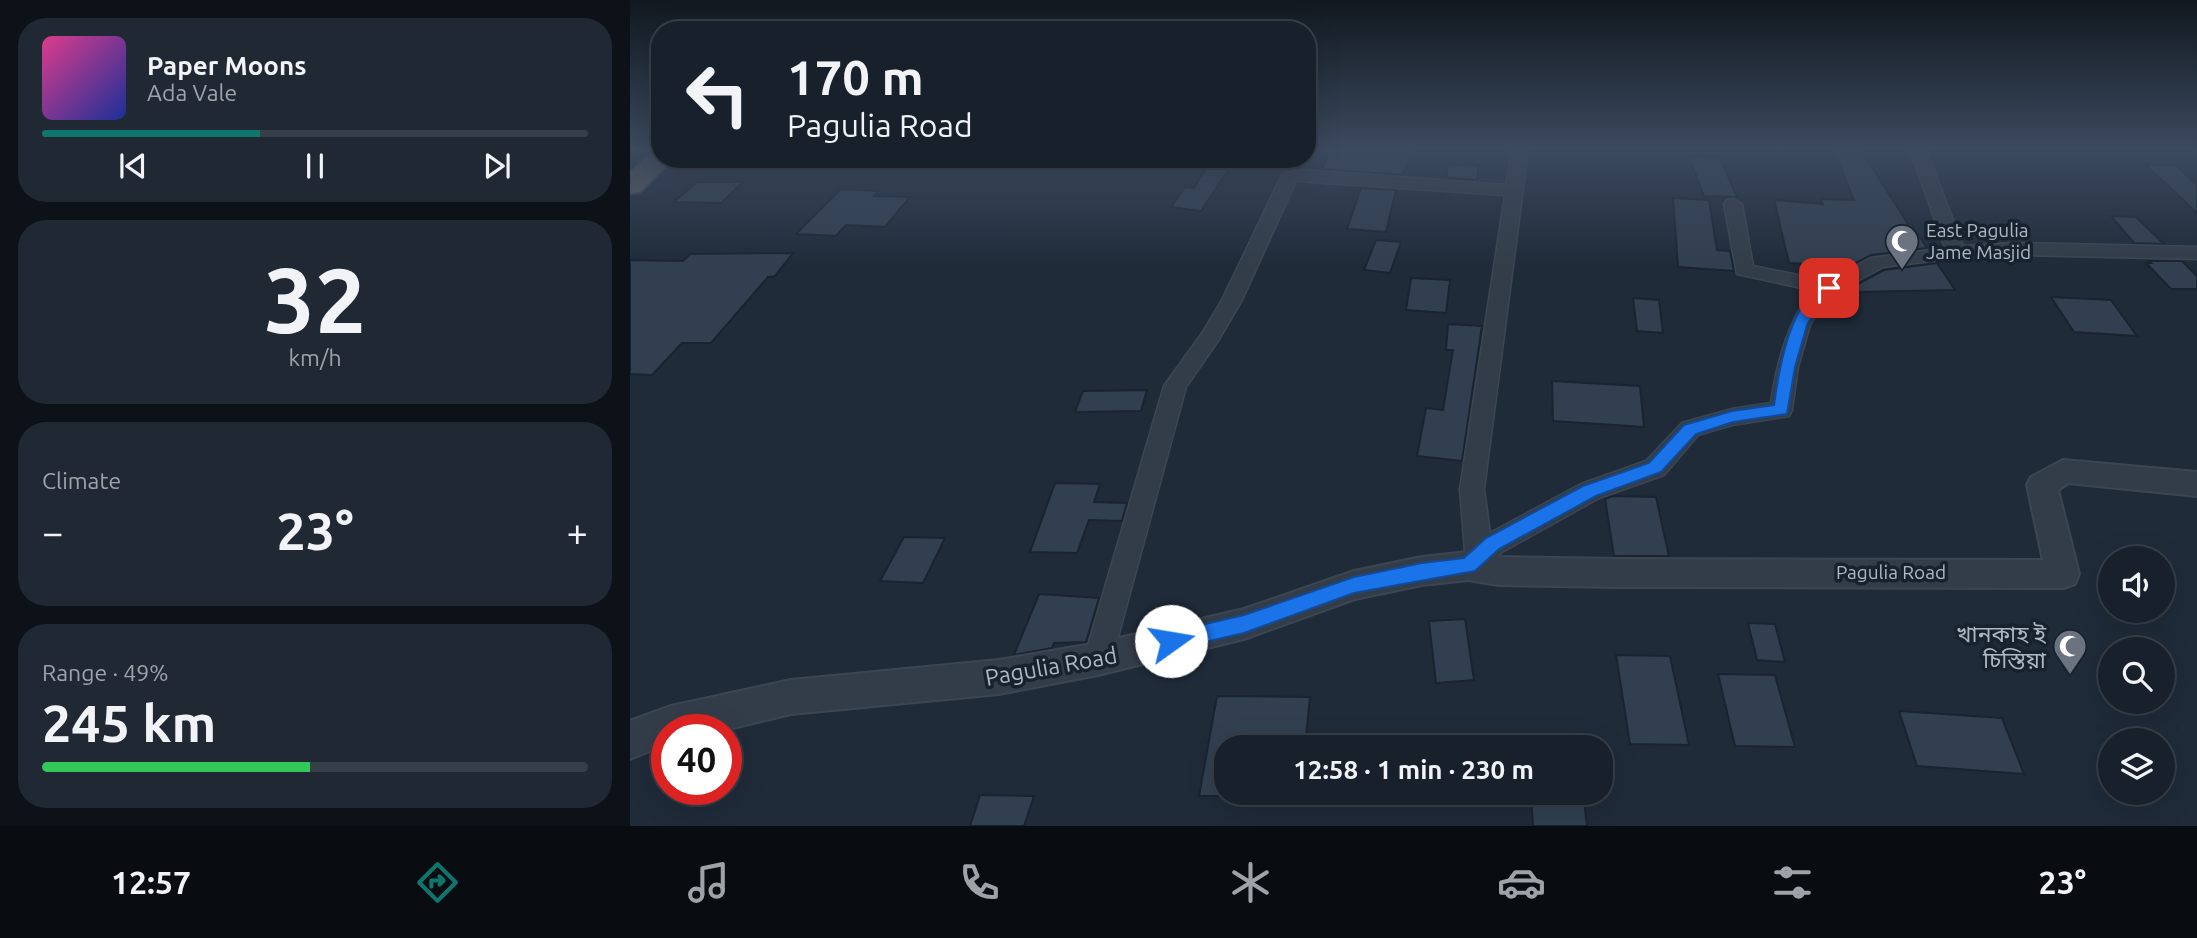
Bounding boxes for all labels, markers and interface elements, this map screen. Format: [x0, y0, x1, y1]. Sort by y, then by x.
icon: left [672, 49, 763, 140]
text: 170 m [787, 49, 924, 104]
text: Paper Moons [147, 51, 306, 80]
text: Ada Vale [147, 80, 237, 105]
text: Pagulia Road [787, 107, 973, 143]
icon: previous [114, 147, 152, 185]
icon: pause [296, 147, 334, 185]
icon: next [478, 147, 516, 185]
place label: East Pagulia Jame Masjid [1926, 219, 2031, 263]
mosque icon: East Pagulia Jame Masjid [1883, 222, 1921, 271]
text: 32 [264, 248, 366, 350]
pin [1799, 258, 1859, 318]
icon: arrive [1810, 269, 1848, 307]
text: km/h [288, 345, 342, 370]
text: Climate [42, 468, 121, 493]
text: 23° [276, 502, 354, 560]
text: − [42, 511, 63, 553]
text: + [567, 511, 588, 553]
map controls [2098, 546, 2175, 805]
button: sound [2098, 546, 2175, 623]
street label: Pagulia Road [1836, 561, 1946, 583]
position arrow [1134, 604, 1208, 678]
place label: খানকাহ ই চিস্তিয়া [1956, 621, 2047, 672]
mosque icon: খানকাহ ই চিস্তিয়া [2051, 627, 2089, 676]
button: search [2098, 637, 2175, 714]
street label: Pagulia Road [983, 642, 1119, 690]
text: Range · 49% [42, 660, 169, 685]
text: 245 km [42, 694, 216, 752]
speed limit sign: 40 [651, 714, 742, 805]
button: layers [2098, 728, 2175, 805]
text: 12:58 · 1 min · 230 m [1293, 755, 1534, 784]
icon: directions [413, 858, 462, 907]
icon: music [684, 858, 733, 907]
icon: phone [955, 858, 1004, 907]
icon: climate [1226, 858, 1275, 907]
icon: car [1497, 858, 1546, 907]
icon: filters [1768, 858, 1817, 907]
text: 12:57 [111, 864, 191, 900]
text: 23° [2039, 864, 2086, 900]

